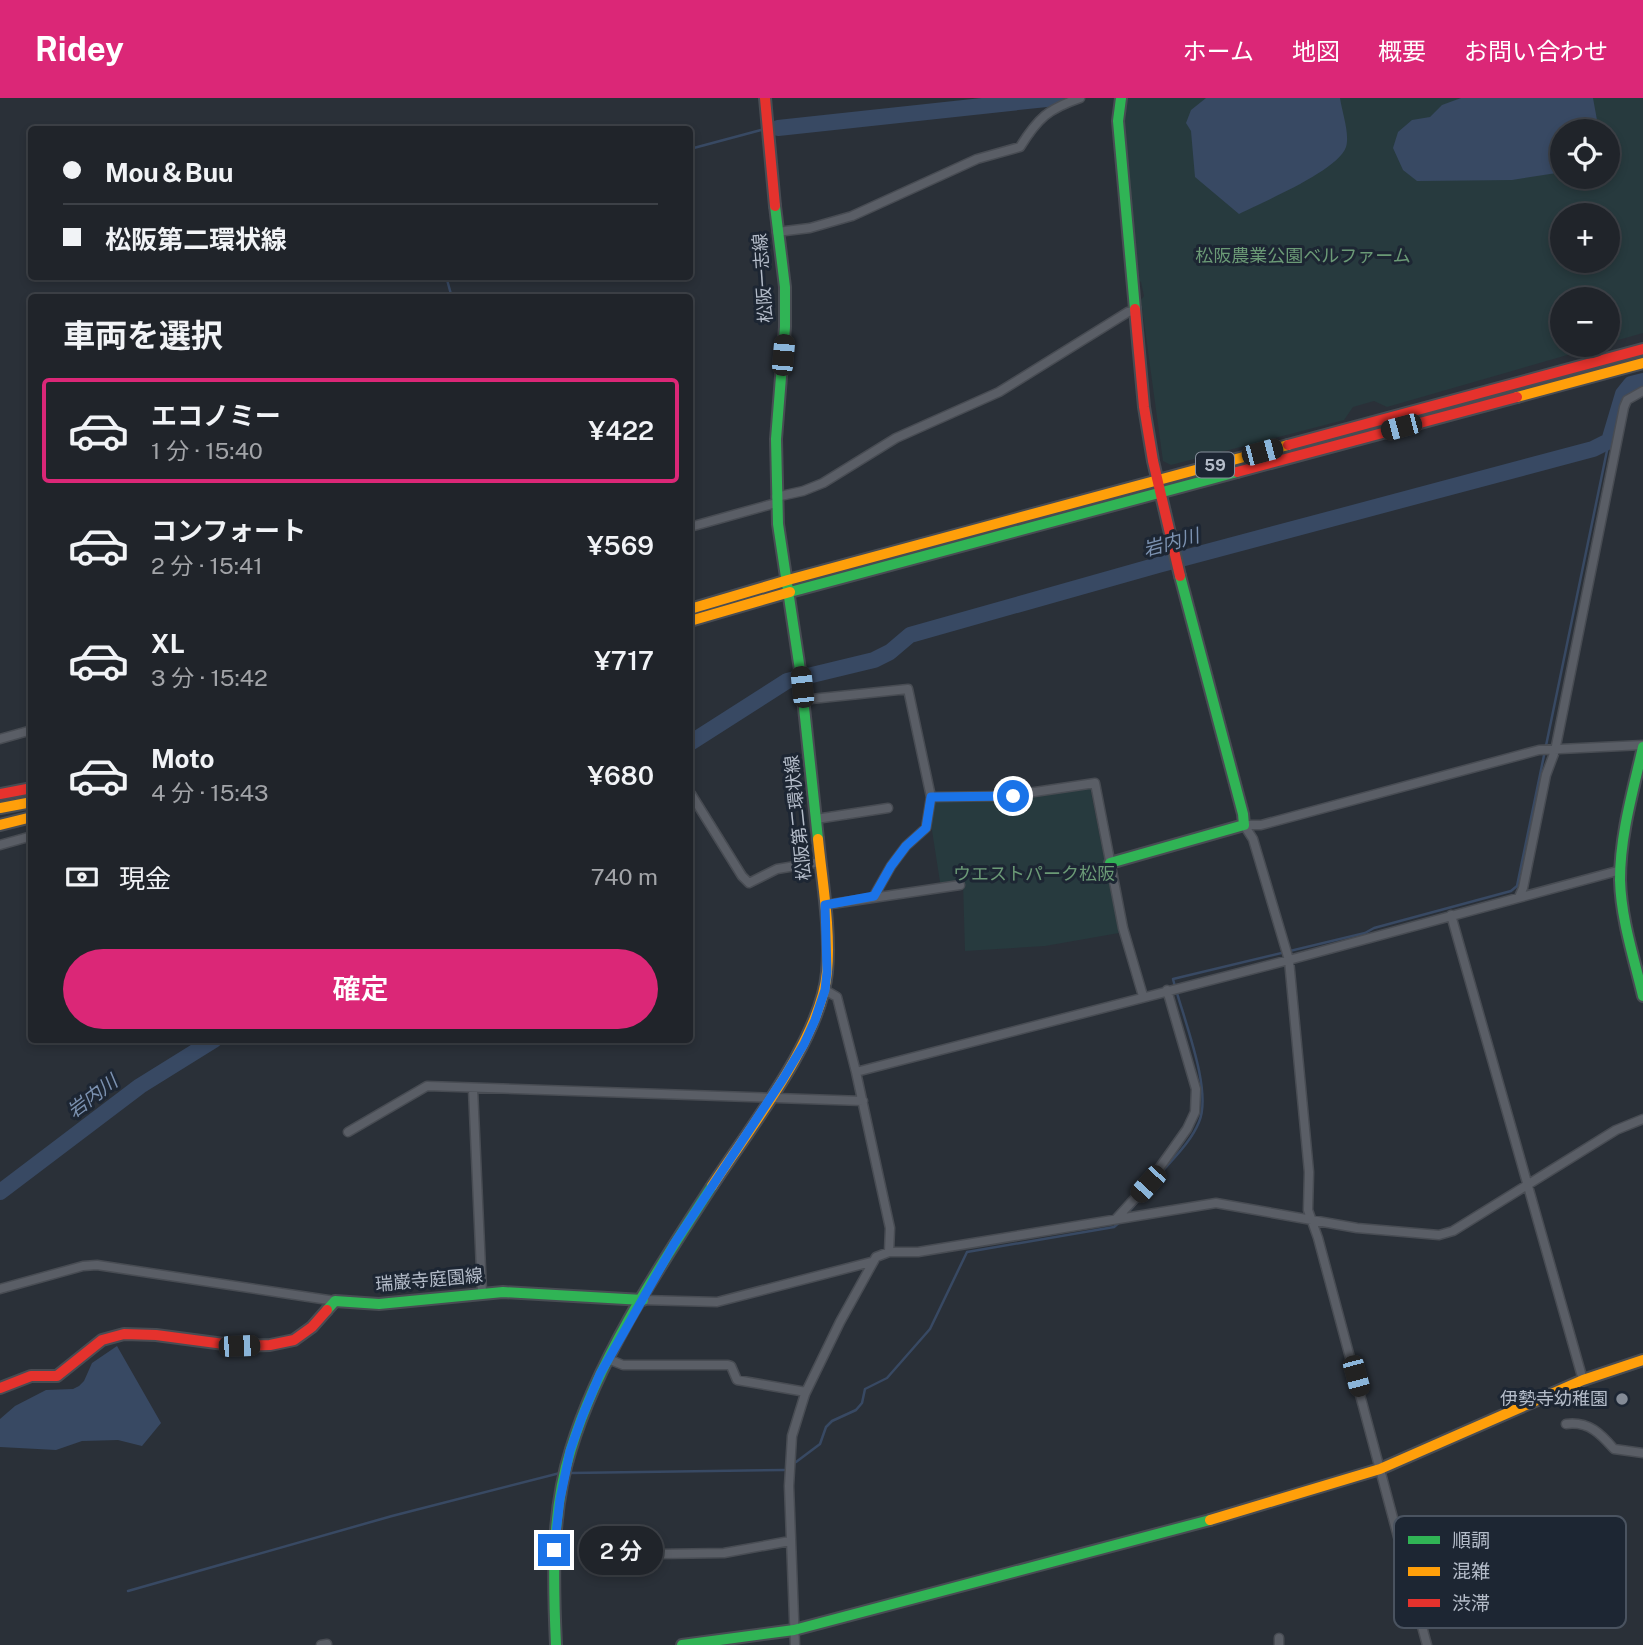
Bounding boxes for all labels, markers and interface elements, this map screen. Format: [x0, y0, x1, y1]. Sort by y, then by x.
text: Ridey [35, 30, 124, 68]
text: ホーム [1183, 37, 1254, 65]
text: 地図 [1292, 37, 1340, 65]
text: 概要 [1378, 37, 1426, 65]
text: お問い合わせ [1464, 37, 1608, 65]
map controls [1550, 119, 1620, 357]
button: locate [1550, 119, 1620, 189]
text: Mou＆Buu [105, 157, 234, 188]
button: + [1550, 203, 1620, 273]
text: 松阪第二環状線 [105, 224, 287, 255]
street label: 松阪一志線 [749, 232, 776, 324]
park label: 松阪農業公園ベルファーム [1195, 245, 1411, 266]
button: − [1550, 287, 1620, 357]
text: 車両を選択 [63, 317, 223, 354]
car [771, 333, 796, 377]
icon: car [67, 399, 130, 462]
text: エコノミー [151, 400, 281, 431]
car [1378, 411, 1425, 443]
text: ¥422 [589, 415, 654, 446]
car [1239, 436, 1286, 468]
text: 1 分 · 15:40 [151, 437, 263, 464]
road number: 59 [1196, 452, 1234, 478]
icon: car [67, 514, 130, 577]
text: コンフォート [151, 515, 306, 546]
water label: 岩内川 [1141, 523, 1203, 560]
text: ¥569 [587, 530, 654, 561]
text: 2 分 · 15:41 [151, 552, 263, 579]
text: XL [151, 628, 185, 659]
icon: car [67, 629, 130, 692]
text: ¥717 [594, 645, 654, 676]
text: 3 分 · 15:42 [151, 664, 268, 691]
car [790, 665, 815, 709]
text: Moto [151, 743, 214, 774]
icon: car [67, 744, 130, 807]
street label: 松阪第二環状線 [780, 754, 815, 882]
text: ¥680 [587, 760, 654, 791]
text: 4 分 · 15:43 [151, 779, 268, 806]
route start [997, 780, 1029, 812]
icon: cash [63, 858, 101, 896]
text: 現金 [119, 863, 171, 894]
text: 740 m [591, 863, 658, 890]
park label: ウエストパーク松阪 [953, 863, 1115, 884]
button: 確定 [63, 949, 658, 1029]
water label: 岩内川 [63, 1069, 123, 1122]
car [1127, 1161, 1170, 1207]
street label: 瑞巌寺庭園線 [374, 1264, 484, 1295]
car [218, 1335, 261, 1357]
car [1341, 1353, 1372, 1399]
place label: 伊勢寺幼稚園 [1500, 1388, 1608, 1409]
marker: 伊勢寺幼稚園 [1614, 1391, 1630, 1407]
legend [1394, 1516, 1626, 1628]
callout: 2 分 [578, 1526, 662, 1574]
text: 順調 [1452, 1529, 1490, 1551]
route end [538, 1534, 570, 1566]
text: 2 分 [600, 1537, 642, 1564]
text: 混雑 [1452, 1560, 1490, 1582]
text: 渋滞 [1452, 1592, 1490, 1614]

